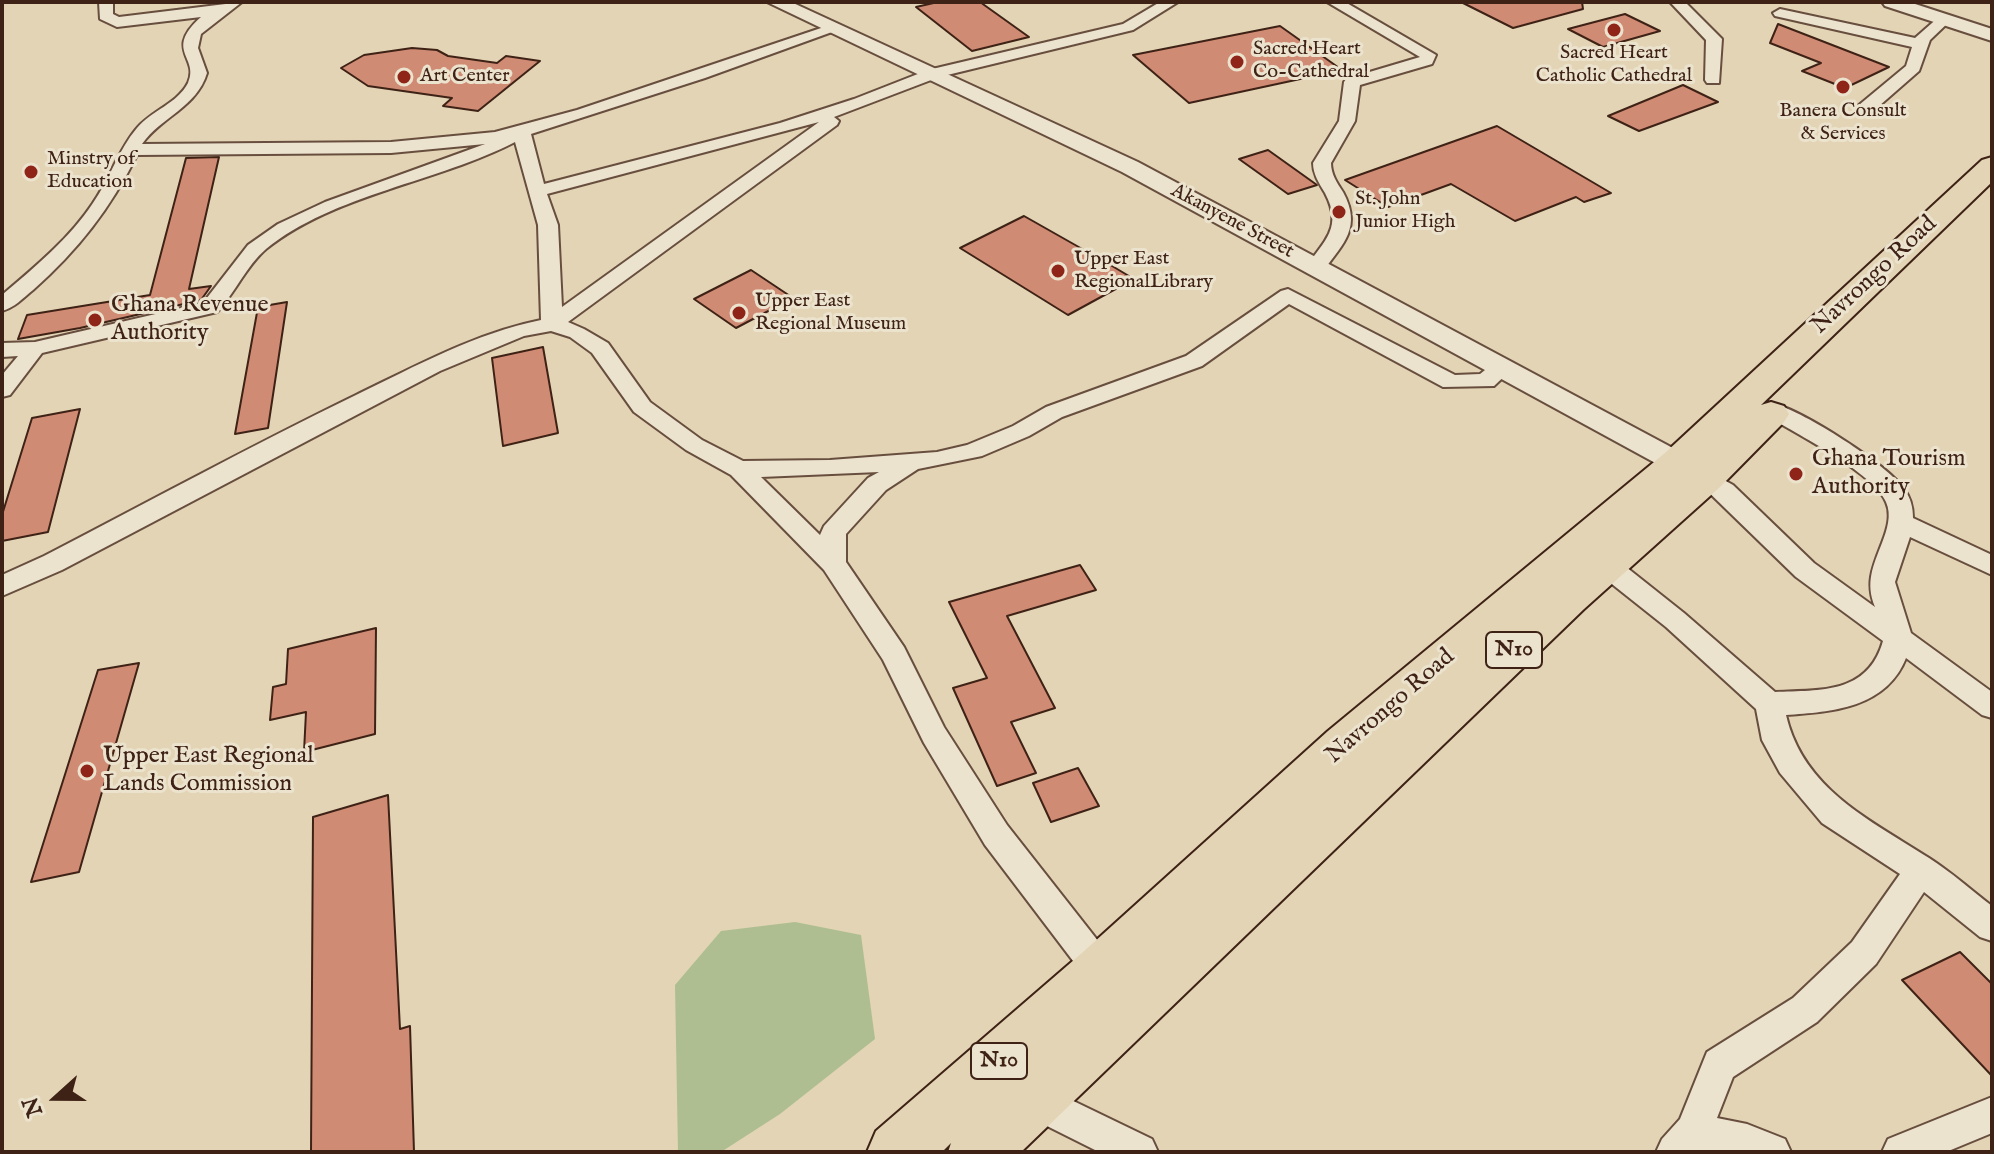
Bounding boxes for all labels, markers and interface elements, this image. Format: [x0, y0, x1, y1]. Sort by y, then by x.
marker: Sacred Heart Catholic Cathedral [1605, 21, 1623, 39]
place label: Sacred Heart Co-Cathedral [1253, 38, 1369, 85]
place label: Sacred Heart Catholic Cathedral [1536, 42, 1692, 89]
marker: Sacred Heart Co-Cathedral [1228, 53, 1246, 71]
place label: Art Center [420, 65, 510, 89]
marker: Art Center [395, 68, 413, 86]
marker: Banera Consult & Services [1834, 78, 1852, 96]
place label: Banera Consult & Services [1779, 100, 1907, 147]
place label: Minstry of Education [47, 148, 135, 195]
marker: Minstry of Education [22, 163, 40, 181]
street label: Akanyene Street [1166, 179, 1298, 265]
place label: St. John Junior High [1355, 188, 1455, 235]
marker: St. John Junior High [1330, 203, 1348, 221]
street label: Navrongo Road [1806, 211, 1944, 341]
place label: Upper East RegionalLibrary [1074, 248, 1213, 295]
marker: Upper East RegionalLibrary [1049, 262, 1067, 280]
place label: Upper East Regional Museum [755, 290, 906, 337]
place label: Ghana Revenue Authority [111, 292, 268, 348]
marker: Upper East Regional Museum [730, 304, 748, 322]
marker: Ghana Revenue Authority [86, 311, 104, 329]
place label: Ghana Tourism Authority [1812, 446, 1965, 502]
marker: Ghana Tourism Authority [1787, 465, 1805, 483]
road number: N10 [1486, 632, 1542, 668]
street label: Navrongo Road [1321, 643, 1461, 771]
place label: Upper East Regional Lands Commission [103, 743, 314, 799]
marker: Upper East Regional Lands Commission [78, 762, 96, 780]
road number: N10 [971, 1043, 1027, 1079]
north arrow [16, 1058, 96, 1138]
text: N [17, 1093, 50, 1121]

